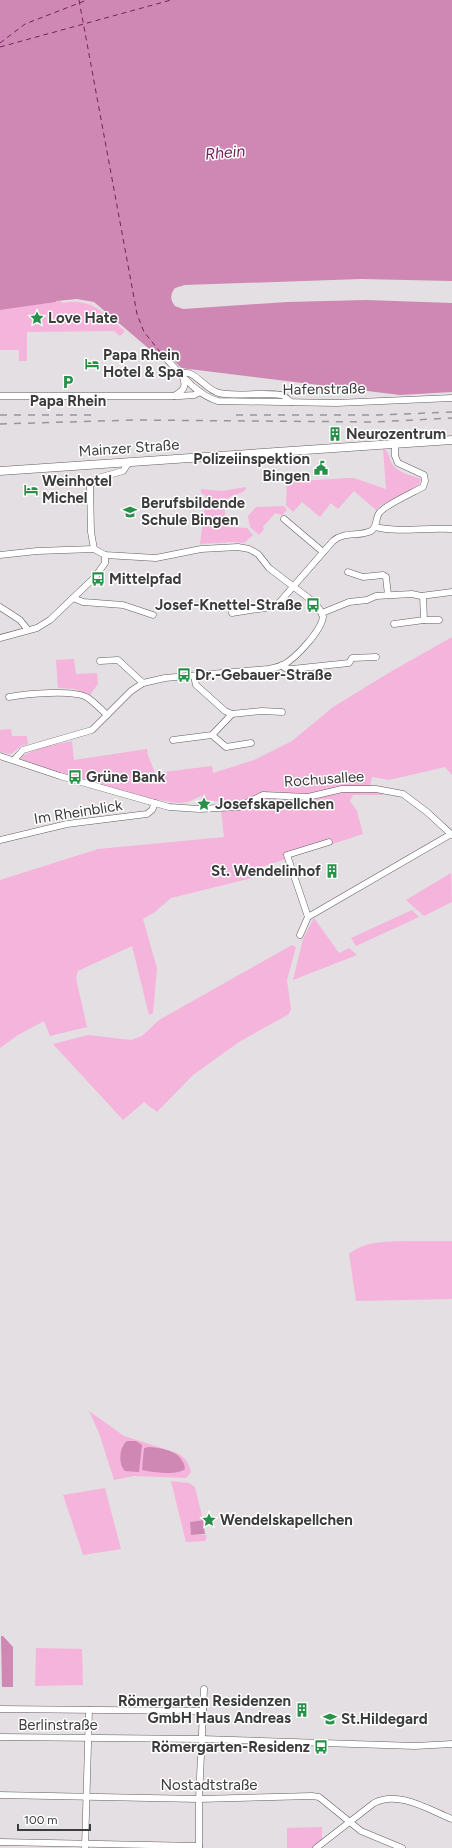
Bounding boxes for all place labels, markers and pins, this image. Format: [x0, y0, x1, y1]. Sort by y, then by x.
place label: Love Hate [48, 309, 119, 327]
place icon: Love Hate [29, 310, 45, 326]
place label: Papa Rhein Hotel & Spa [103, 346, 184, 381]
hotel icon: Papa Rhein Hotel & Spa [84, 356, 100, 372]
parking icon: Papa Rhein [60, 374, 76, 390]
place label: Papa Rhein [30, 392, 106, 410]
place label: Neurozentrum [346, 425, 446, 443]
building icon: Neurozentrum [327, 426, 343, 442]
place label: Polizeiinspektion Bingen [193, 450, 310, 485]
public building icon: Polizeiinspektion Bingen [313, 460, 329, 476]
place label: Weinhotel Michel [42, 472, 112, 507]
hotel icon: Weinhotel Michel [23, 482, 39, 498]
place label: Berufsbildende Schule Bingen [141, 494, 246, 529]
school or university icon: Berufsbildende Schule Bingen [122, 504, 138, 520]
place label: Mittelpfad [109, 570, 181, 588]
bus stop icon: Mittelpfad [90, 571, 106, 587]
place label: Josef-Knettel-Straße [155, 596, 303, 614]
bus stop icon: Josef-Knettel-Straße [305, 597, 321, 613]
place label: Dr.-Gebauer-Straße [195, 666, 333, 684]
bus stop icon: Dr.-Gebauer-Straße [176, 667, 192, 683]
place label: Grüne Bank [86, 768, 166, 786]
bus stop icon: Grüne Bank [67, 769, 83, 785]
place label: Josefskapellchen [215, 795, 334, 813]
place icon: Josefskapellchen [196, 796, 212, 812]
place label: St. Wendelinhof [211, 862, 321, 880]
building icon: St. Wendelinhof [324, 863, 340, 879]
place label: Wendelskapellchen [220, 1511, 353, 1529]
place icon: Wendelskapellchen [201, 1512, 217, 1528]
place label: Römergarten Residenzen GmbH Haus Andreas [118, 1692, 291, 1727]
building icon: Römergarten Residenzen GmbH Haus Andreas [294, 1702, 310, 1718]
place label: St.Hildegard [341, 1710, 428, 1728]
school or university icon: St.Hildegard [322, 1711, 338, 1727]
place label: Römergarten-Residenz [151, 1738, 310, 1756]
bus stop icon: Römergarten-Residenz [313, 1739, 329, 1755]

